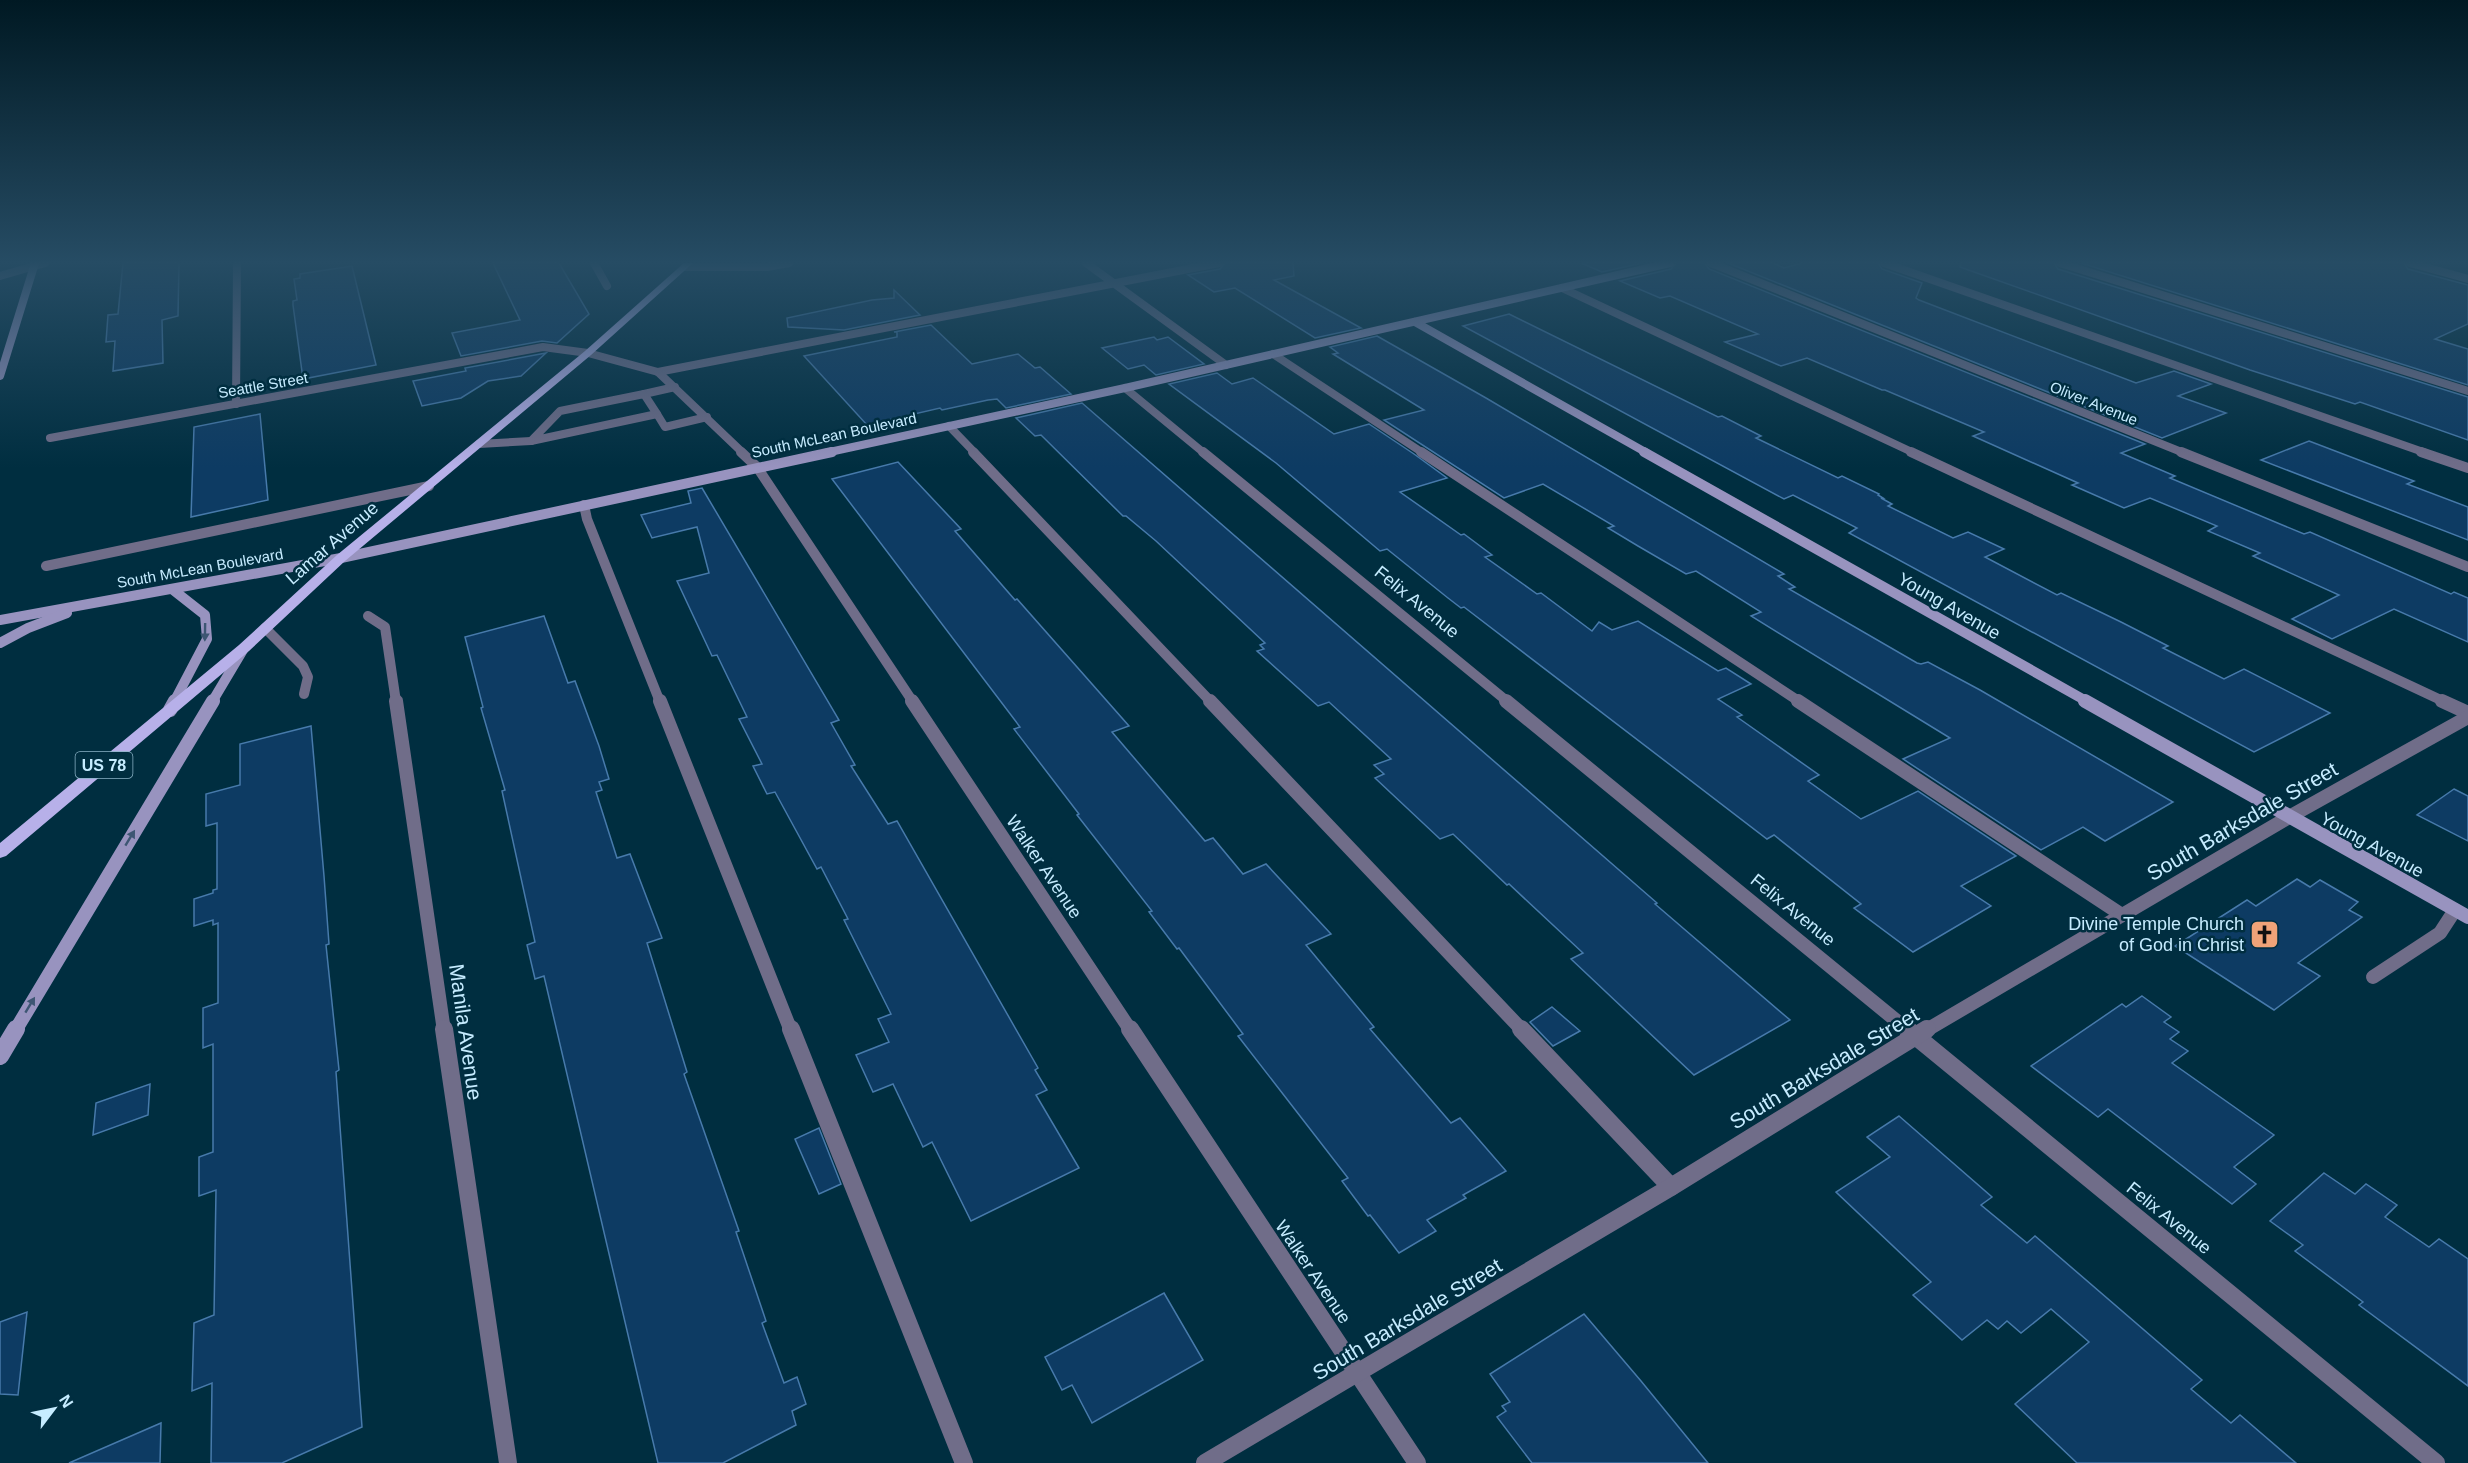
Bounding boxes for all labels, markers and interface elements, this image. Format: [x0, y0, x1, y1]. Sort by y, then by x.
street label: Seattle Street [217, 369, 310, 401]
street label: Oliver Avenue [2048, 378, 2140, 428]
street label: South McLean Boulevard [750, 409, 918, 461]
street label: Lamar Avenue [282, 497, 382, 589]
street label: South McLean Boulevard [116, 545, 284, 591]
street label: Felix Avenue [1371, 562, 1463, 642]
street label: Young Avenue [1894, 569, 2004, 643]
one-way arrow [200, 622, 210, 641]
road number: US 78 [76, 752, 132, 778]
street label: South Barksdale Street [2143, 757, 2341, 885]
street label: Young Avenue [2317, 808, 2427, 882]
street label: Walker Avenue [1002, 812, 1086, 922]
one-way arrow [125, 829, 135, 846]
street label: Felix Avenue [1747, 870, 1839, 950]
place label: Divine Temple Church of God in Christ [2068, 914, 2244, 955]
church icon: Divine Temple Church of God in Christ [2249, 918, 2281, 950]
street label: Manila Avenue [445, 962, 487, 1102]
one-way arrow [25, 996, 35, 1013]
street label: South Barksdale Street [1726, 1002, 1923, 1133]
street label: Felix Avenue [2123, 1178, 2215, 1258]
street label: Walker Avenue [1271, 1217, 1355, 1327]
street label: South Barksdale Street [1309, 1253, 1506, 1384]
north arrow [24, 1379, 84, 1439]
text: N [56, 1392, 77, 1411]

